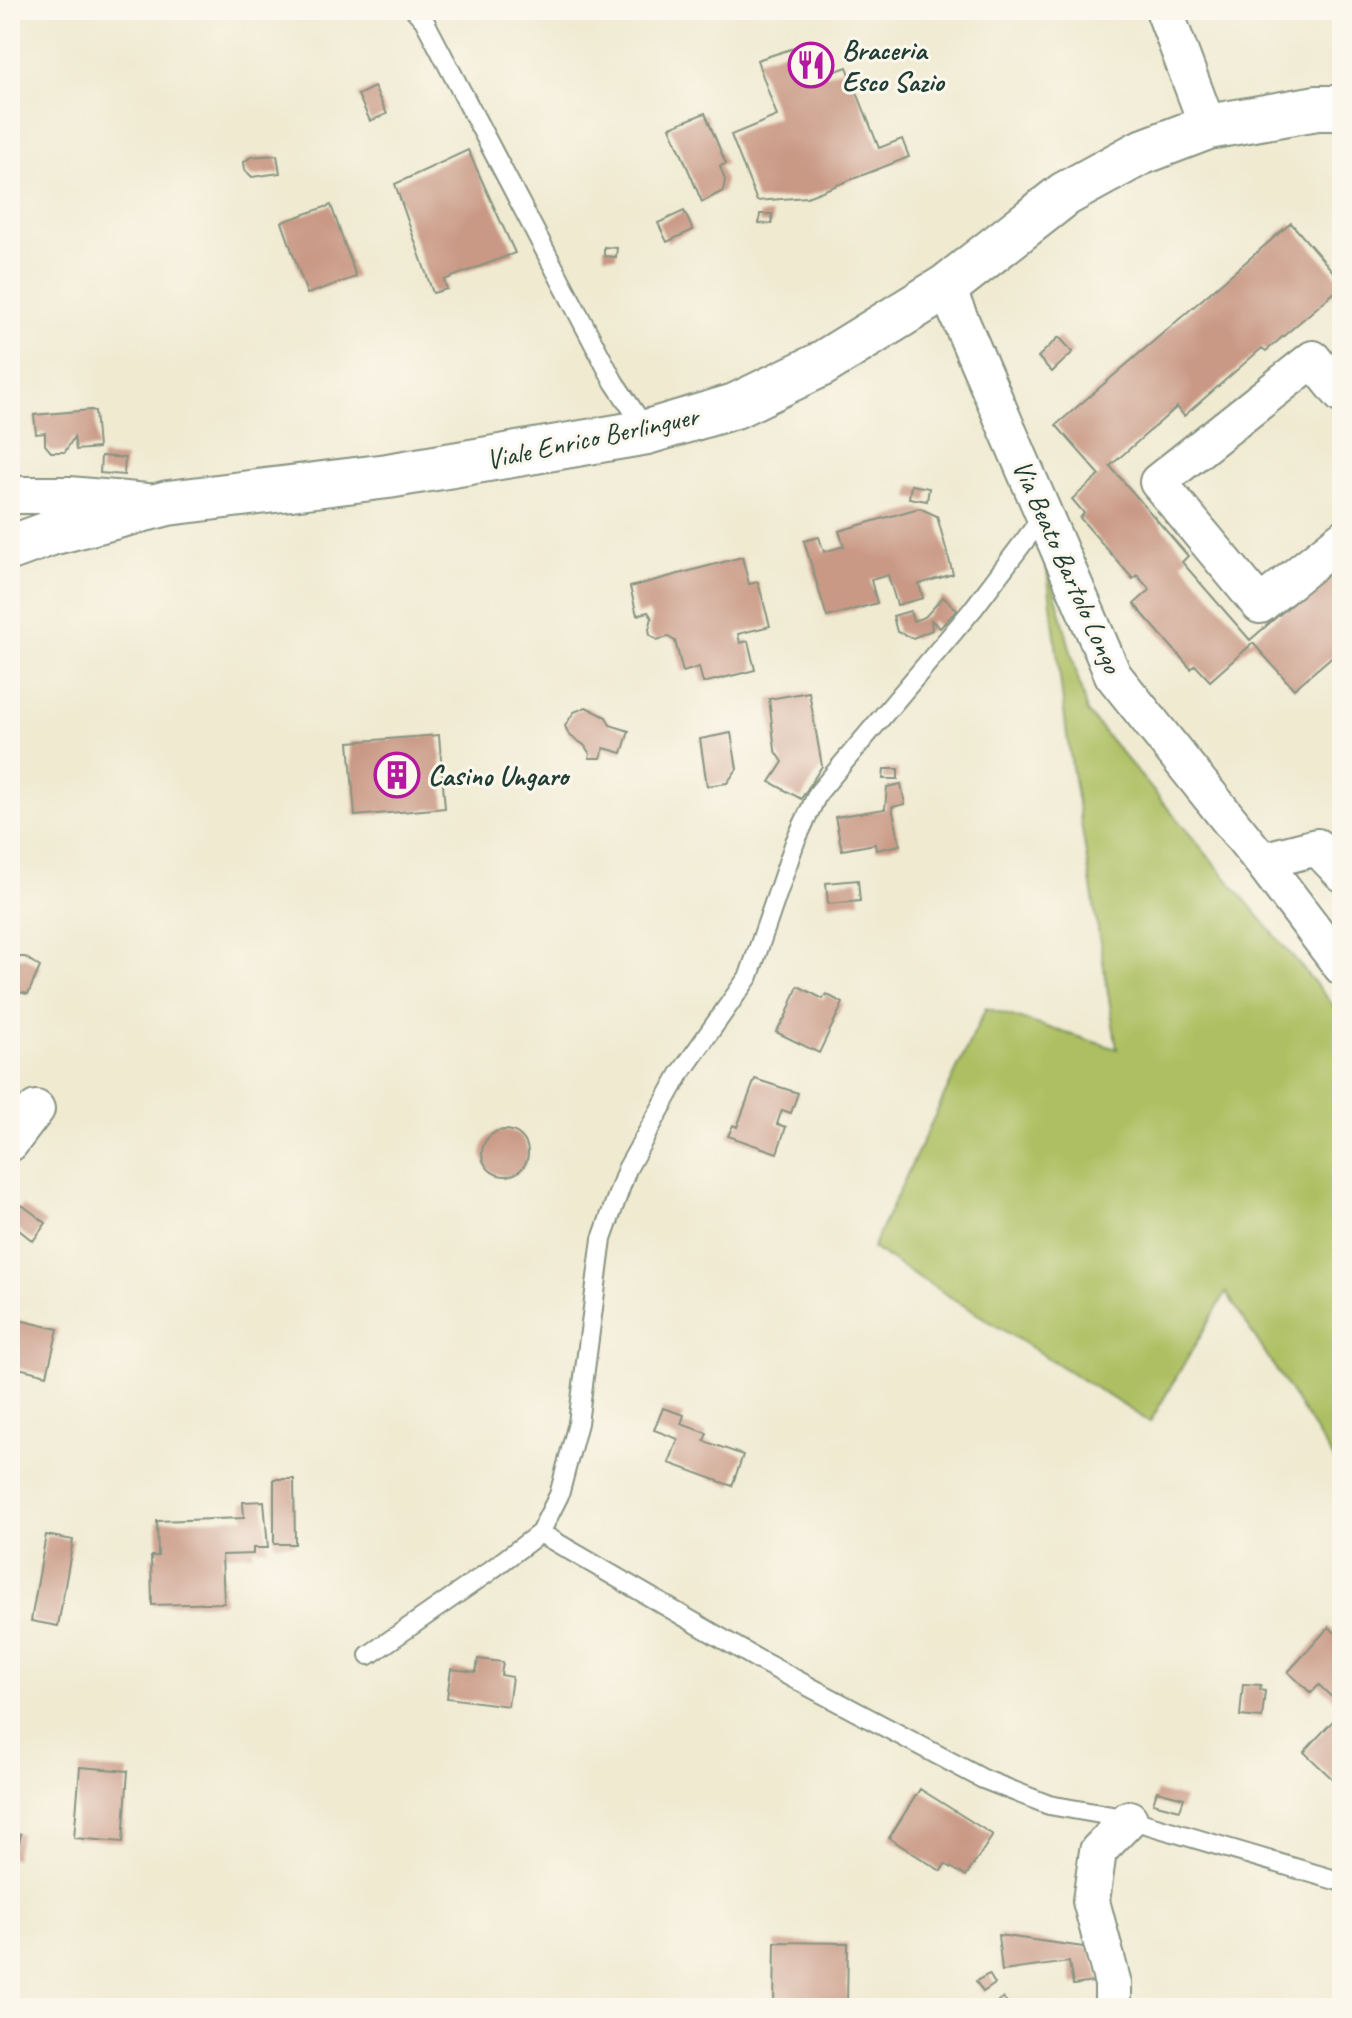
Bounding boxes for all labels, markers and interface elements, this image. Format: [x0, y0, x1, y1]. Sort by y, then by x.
place label: Braceria Esco Sazio [842, 32, 945, 99]
restaurant icon: Braceria Esco Sazio [787, 41, 835, 89]
street label: Viale Enrico Berlinguer [483, 398, 703, 477]
street label: Via Beato Bartolo Longo [1005, 454, 1131, 680]
building icon: Casino Ungaro [373, 751, 421, 799]
place label: Casino Ungaro [428, 758, 571, 793]

